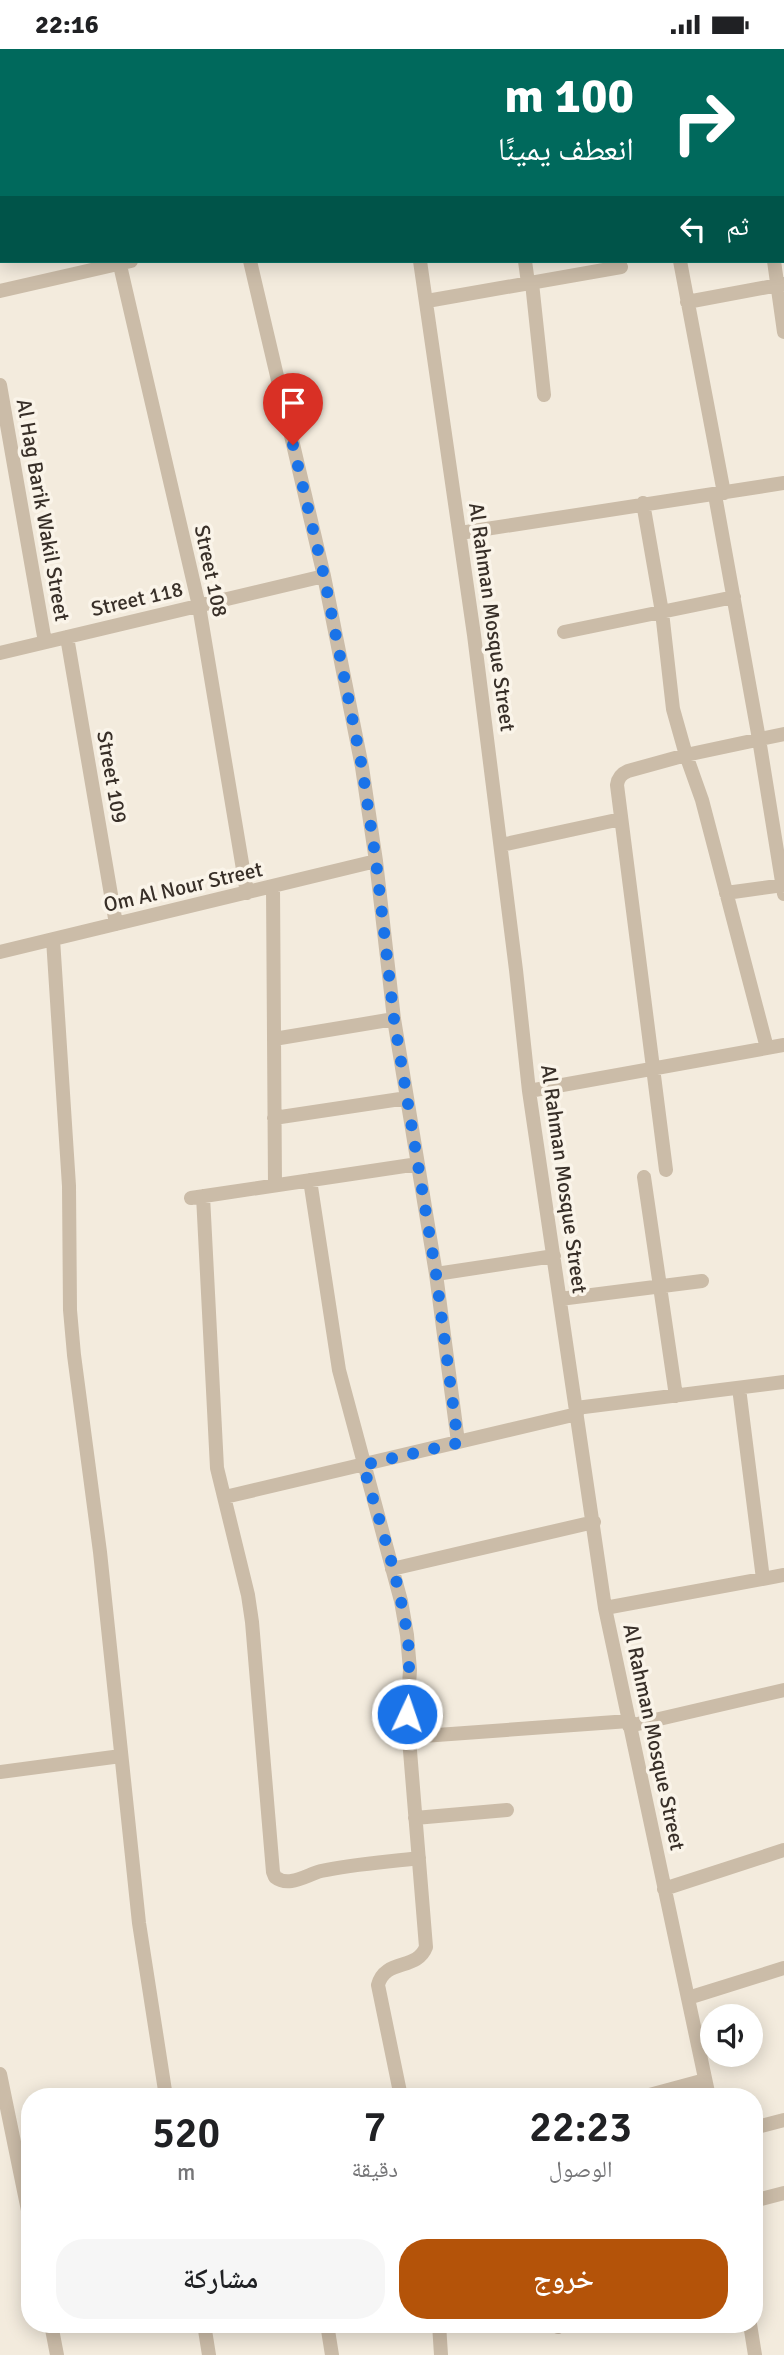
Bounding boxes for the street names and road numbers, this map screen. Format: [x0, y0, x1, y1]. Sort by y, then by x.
street label: Al Hag Barik Wakil Street [11, 397, 75, 623]
street label: Al Rahman Mosque Street [463, 501, 521, 733]
street label: Street 108 [189, 523, 233, 619]
street label: Street 118 [89, 576, 185, 622]
street label: Street 109 [91, 729, 133, 825]
street label: Om Al Nour Street [101, 856, 265, 918]
street label: Al Rahman Mosque Street [535, 1063, 593, 1295]
street label: Al Rahman Mosque Street [617, 1621, 691, 1853]

